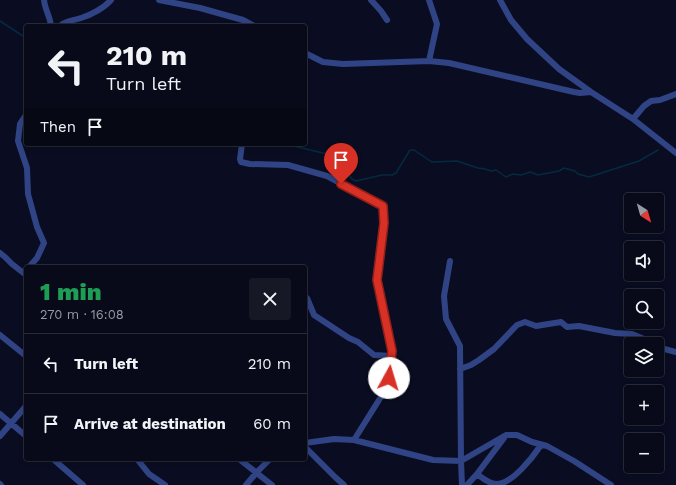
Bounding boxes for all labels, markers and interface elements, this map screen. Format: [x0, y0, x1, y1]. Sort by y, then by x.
text: 210 m [106, 39, 187, 72]
icon: left [40, 40, 92, 92]
text: Turn left [106, 73, 181, 94]
icon: arrive [84, 116, 106, 138]
text: Then [40, 118, 76, 136]
pin [324, 143, 358, 184]
icon: arrive [330, 149, 352, 171]
north arrow [624, 193, 664, 233]
map controls [624, 193, 664, 473]
button: sound [624, 241, 664, 281]
text: 1 min [40, 278, 102, 306]
button: close [249, 278, 291, 320]
button: search [624, 289, 664, 329]
text: 270 m · 16:08 [40, 307, 124, 322]
button: layers [624, 337, 664, 377]
icon: left [40, 353, 62, 375]
text: Turn left [74, 355, 138, 373]
text: 210 m [248, 355, 291, 373]
position arrow [368, 357, 410, 399]
button: + [624, 385, 664, 425]
icon: arrive [40, 413, 62, 435]
text: Arrive at destination [74, 415, 226, 433]
text: 60 m [253, 415, 291, 433]
button: − [624, 433, 664, 473]

